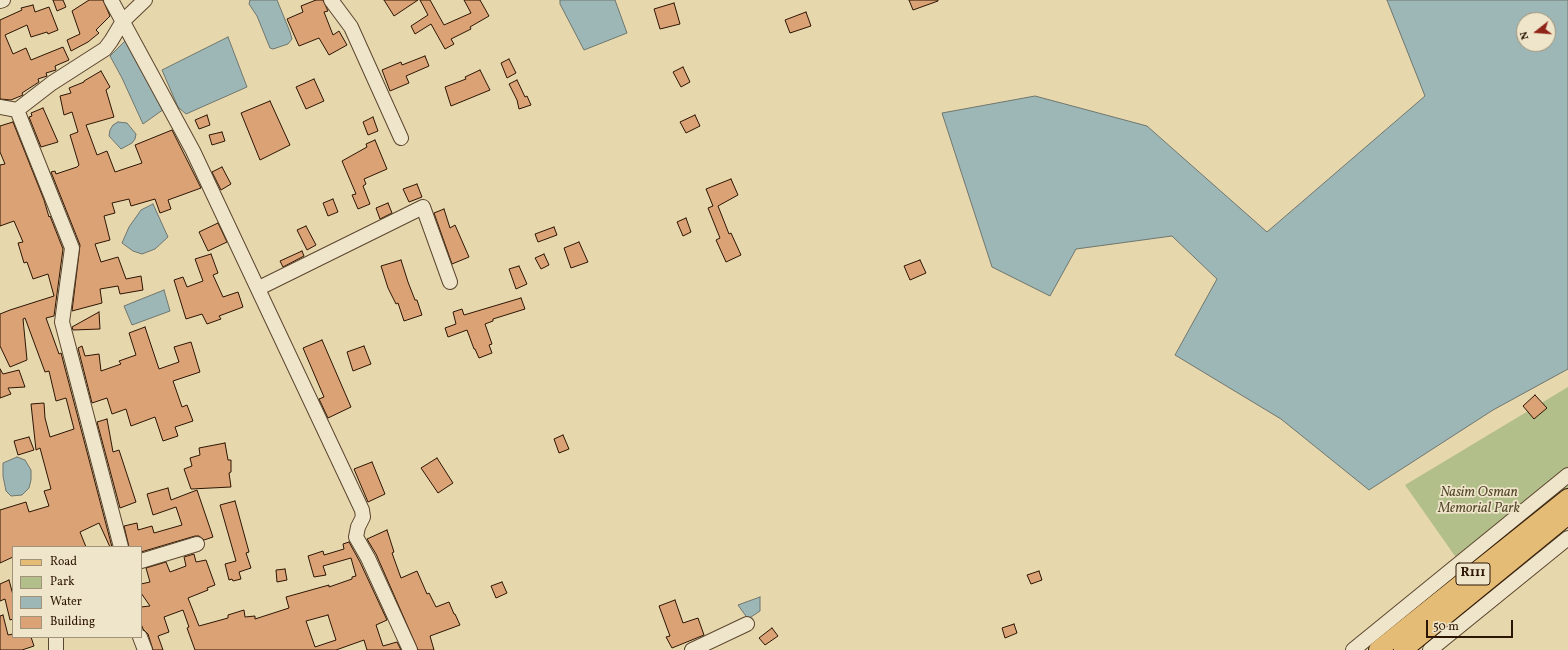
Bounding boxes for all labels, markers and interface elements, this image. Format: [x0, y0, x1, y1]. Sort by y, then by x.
north arrow [1516, 12, 1556, 52]
text: N [1517, 29, 1533, 41]
park label: Nasim Osman Memorial Park [1438, 485, 1520, 518]
legend [12, 546, 142, 638]
text: Road [50, 554, 77, 570]
road number: R111 [1456, 563, 1490, 585]
text: Park [50, 574, 75, 590]
text: Water [50, 594, 82, 610]
scale bar [1428, 612, 1515, 638]
text: Building [50, 614, 95, 630]
text: 50 m [1433, 619, 1459, 635]

